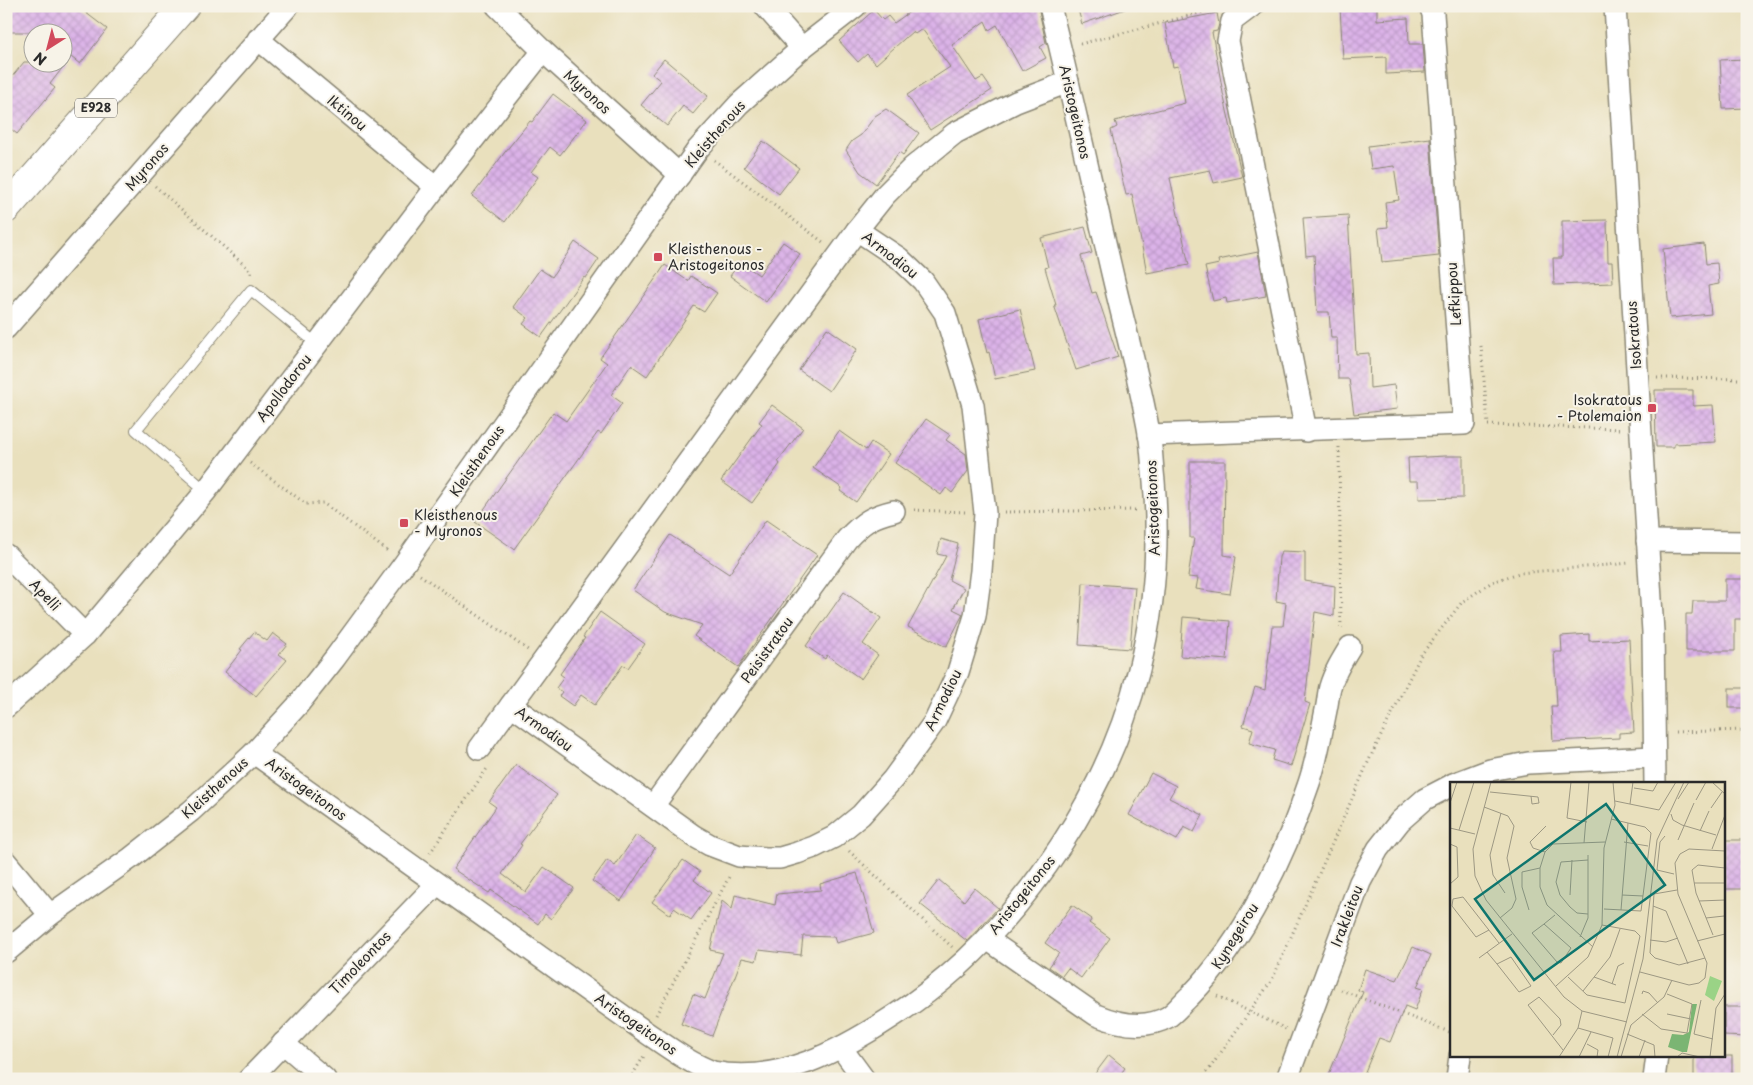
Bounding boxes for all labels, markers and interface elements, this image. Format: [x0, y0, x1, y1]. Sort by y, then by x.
north arrow [22, 22, 72, 72]
text: N [29, 47, 51, 71]
street label: Aristogeitonos [1054, 63, 1097, 161]
street label: Myronos [559, 65, 616, 119]
street label: Iktinou [323, 90, 372, 136]
street label: Kleisthenous [679, 95, 750, 172]
road number: E928 [75, 99, 117, 118]
street label: Myronos [120, 138, 173, 195]
street label: Armodiou [858, 226, 923, 283]
place label: Kleisthenous - Aristogeitonos [668, 238, 764, 275]
marker: Kleisthenous - Aristogeitonos [652, 251, 664, 263]
street label: Lefkippou [1441, 261, 1466, 327]
street label: Isokratous [1621, 300, 1646, 370]
street label: Apollodorou [251, 349, 316, 426]
place label: Isokratous - Ptolemaion [1557, 389, 1642, 426]
marker: Isokratous - Ptolemaion [1646, 402, 1658, 414]
street label: Kleisthenous [444, 421, 509, 501]
street label: Aristogeitonos [1140, 460, 1165, 556]
place label: Kleisthenous - Myronos [414, 504, 497, 541]
marker: Kleisthenous - Myronos [398, 517, 410, 529]
street label: Apelli [25, 574, 66, 615]
street label: Peisistratou [735, 612, 798, 687]
street label: Armodiou [919, 665, 967, 734]
street label: Armodiou [511, 701, 577, 756]
street label: Kleisthenous [177, 752, 253, 823]
street label: Aristogeitonos [261, 752, 351, 825]
inset map [1450, 782, 1726, 1058]
street label: Aristogeitonos [983, 851, 1060, 939]
street label: Irakleitou [1325, 882, 1368, 950]
street label: Kynegeirou [1206, 898, 1263, 973]
street label: Timoleontos [324, 926, 395, 999]
street label: Aristogeitonos [591, 987, 682, 1060]

